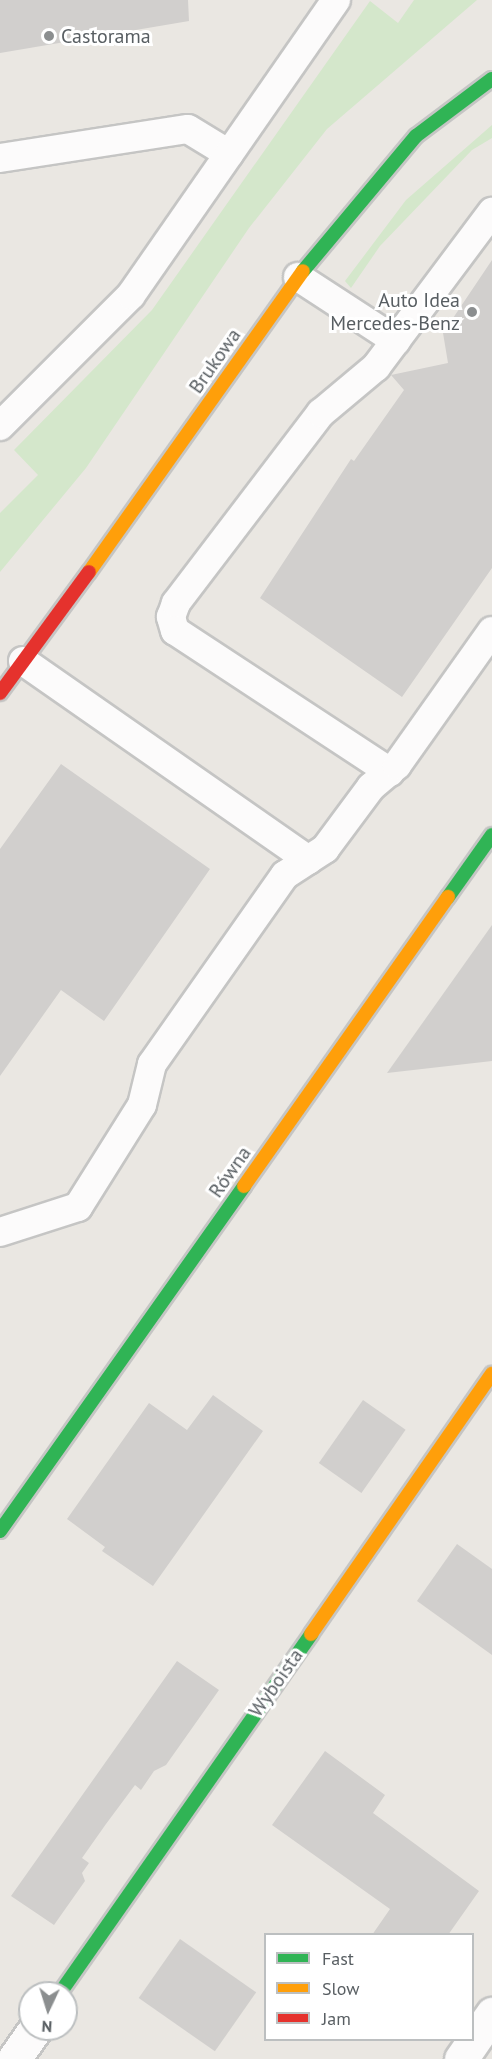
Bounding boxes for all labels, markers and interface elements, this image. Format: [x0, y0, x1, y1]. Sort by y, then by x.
place label: Castorama [61, 24, 151, 48]
marker: Castorama [42, 29, 56, 43]
place label: Auto Idea Mercedes-Benz [330, 288, 460, 335]
marker: Auto Idea Mercedes-Benz [465, 305, 479, 319]
street label: Brukowa [184, 324, 246, 398]
street label: Równa [204, 1142, 256, 1202]
street label: Wyboista [244, 1644, 308, 1722]
legend [264, 1933, 474, 2041]
text: Fast [322, 1947, 354, 1970]
text: Slow [322, 1977, 360, 2000]
north arrow [18, 1981, 78, 2041]
text: Jam [322, 2007, 351, 2030]
text: N [41, 2017, 53, 2037]

